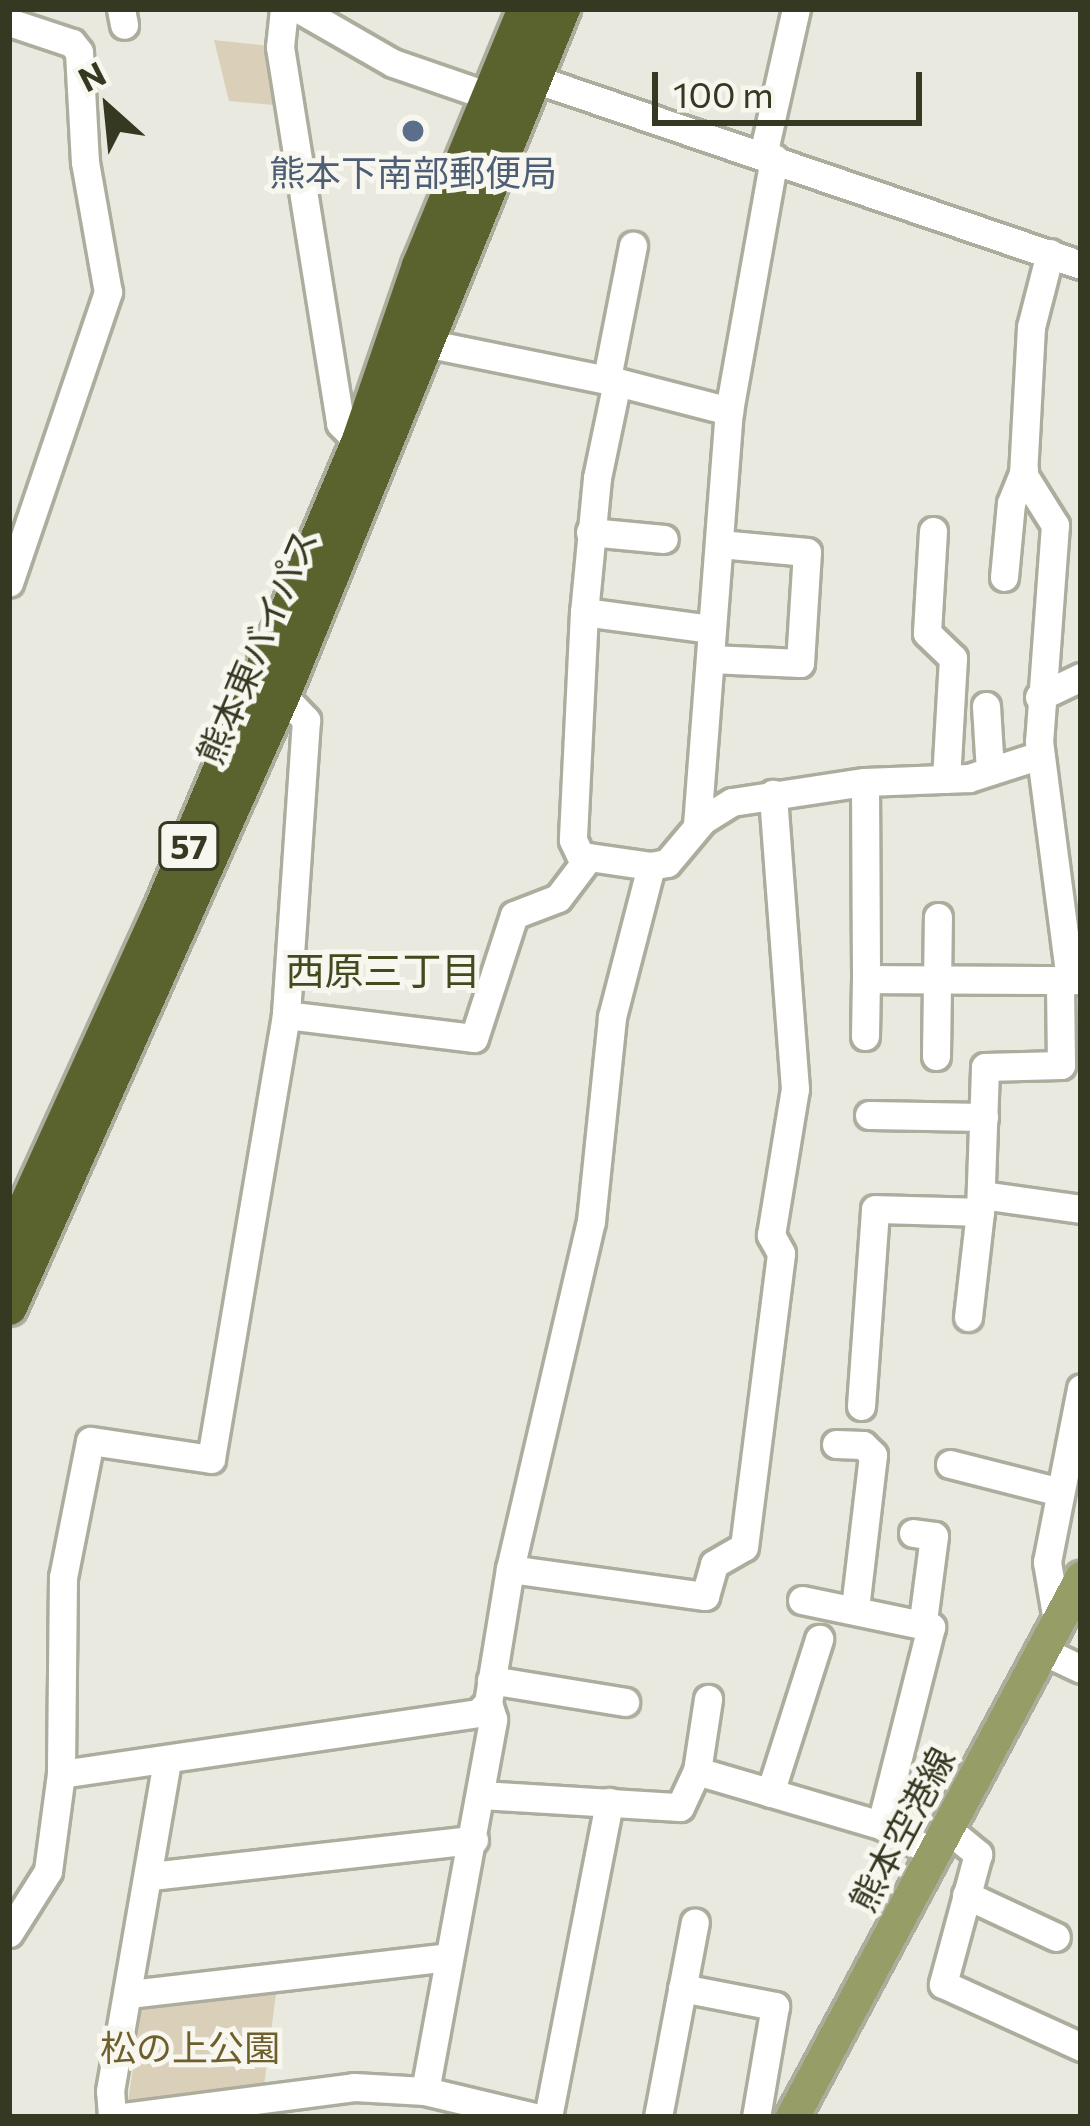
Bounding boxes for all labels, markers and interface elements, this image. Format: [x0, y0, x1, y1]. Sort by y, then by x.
north arrow [48, 48, 168, 168]
scale bar [658, 48, 928, 122]
text: N [71, 52, 112, 99]
text: 100 m [673, 71, 774, 115]
marker: 熊本下南部郵便局 [400, 118, 426, 144]
place label: 熊本下南部郵便局 [269, 150, 557, 194]
street label: 熊本東バイパス [187, 522, 325, 770]
road number: 57 [156, 819, 222, 873]
district label: 西原三丁目 [286, 946, 480, 992]
street label: 熊本空港線 [840, 1739, 962, 1919]
park label: 松の上公園 [100, 2025, 280, 2069]

